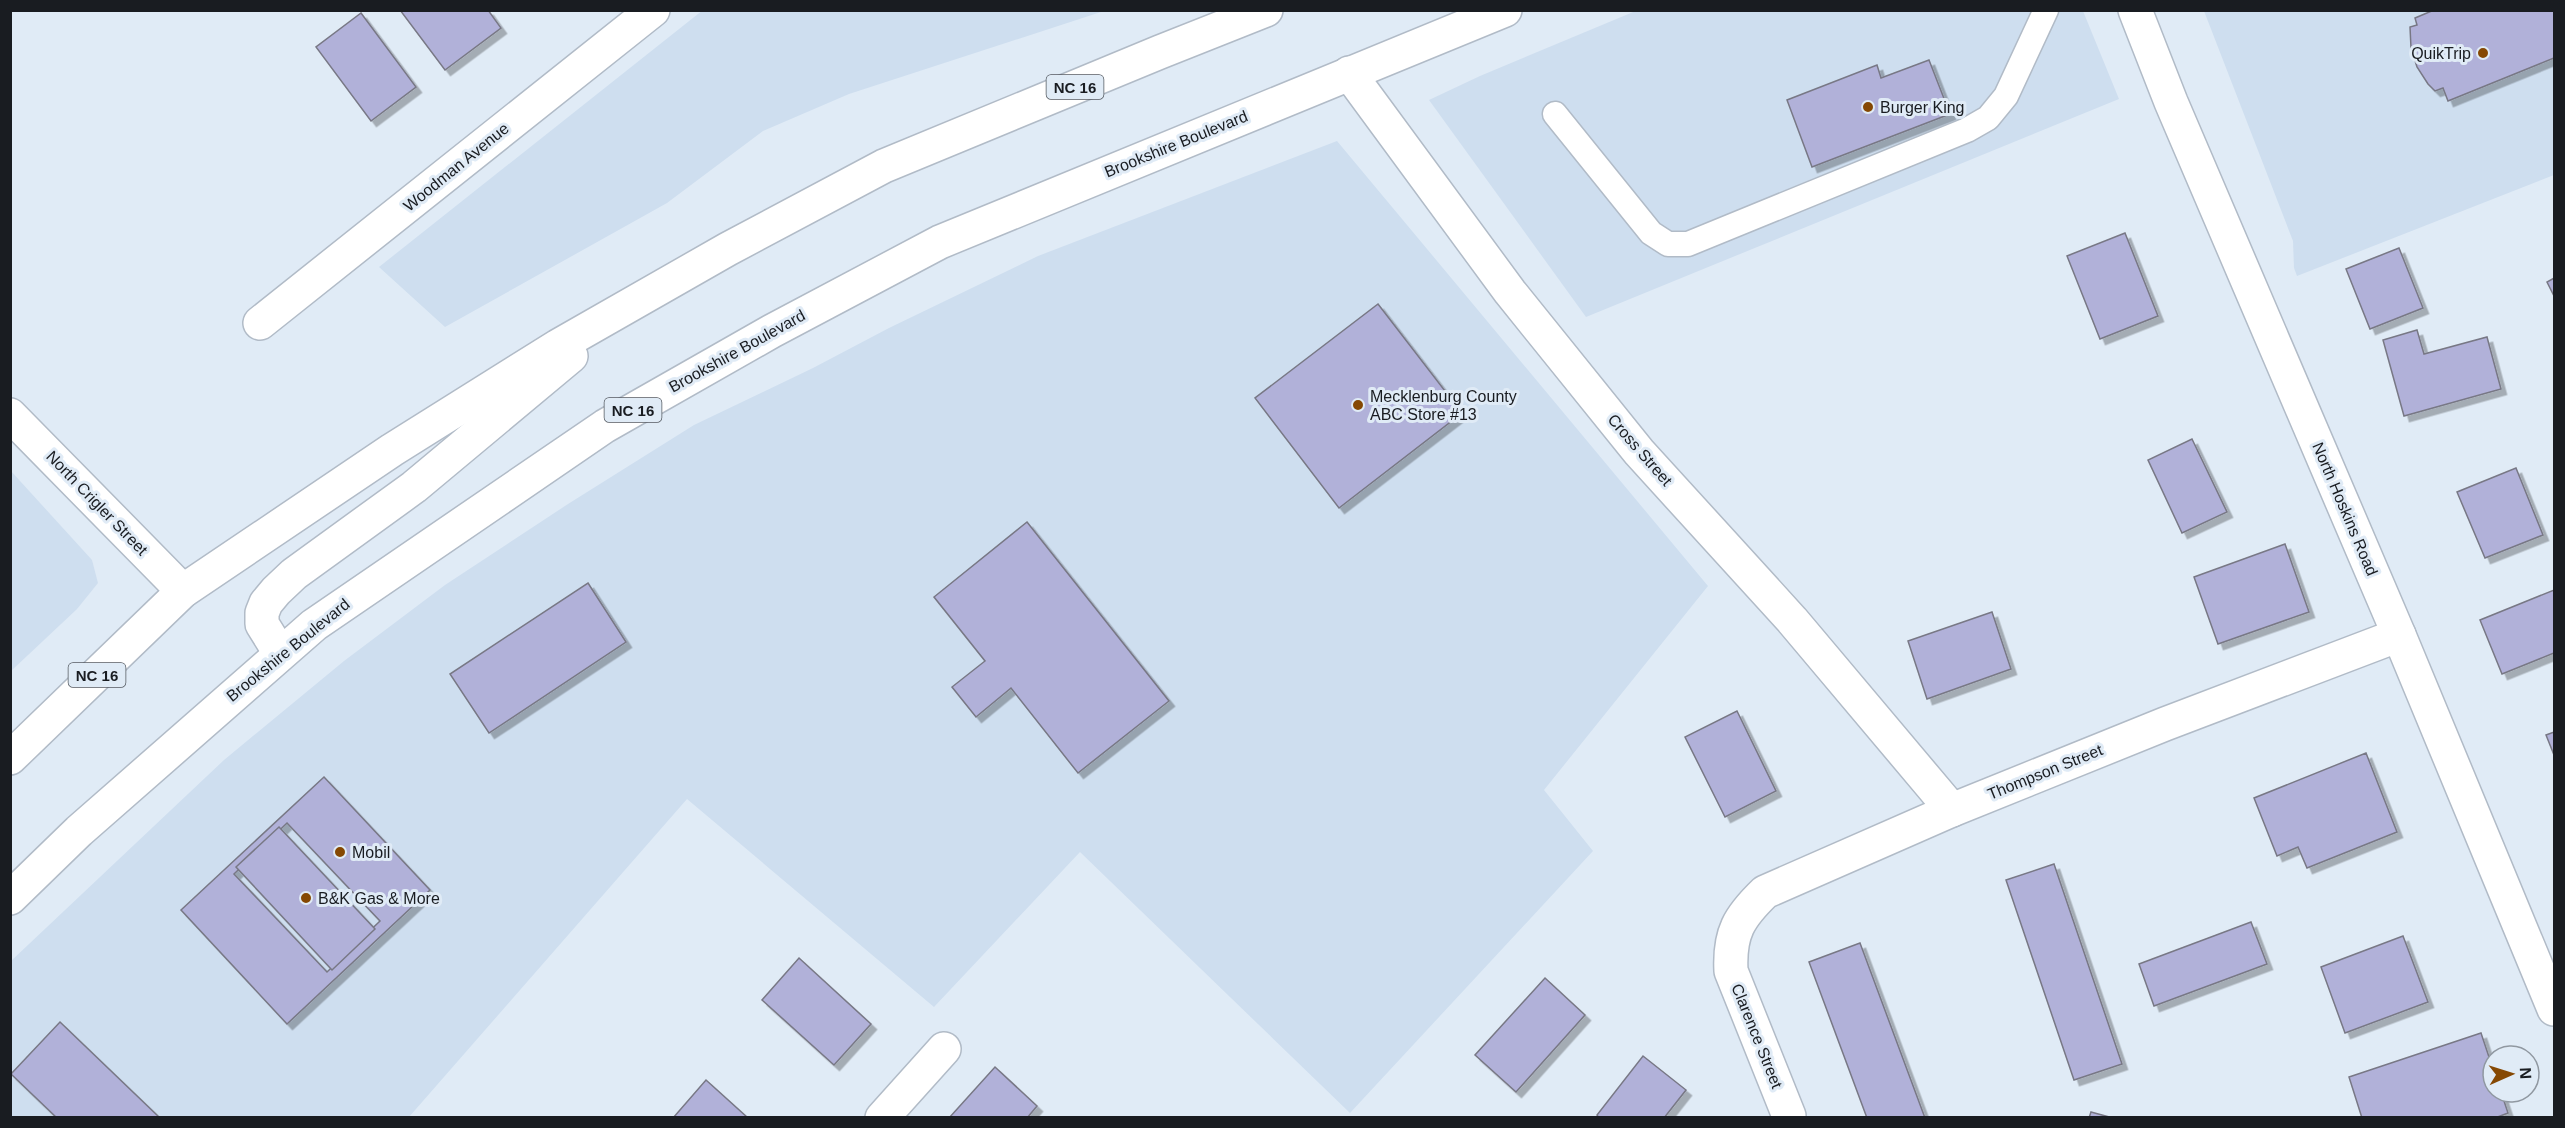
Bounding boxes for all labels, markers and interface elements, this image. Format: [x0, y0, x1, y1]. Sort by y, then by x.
place label: QuikTrip [2411, 45, 2471, 62]
marker: QuikTrip [2476, 46, 2490, 60]
road number: NC 16 [1046, 75, 1104, 99]
place label: Burger King [1880, 99, 1965, 116]
marker: Burger King [1861, 100, 1875, 114]
street label: Brookshire Boulevard [1102, 107, 1250, 181]
street label: Woodman Avenue [400, 119, 512, 215]
street label: Brookshire Boulevard [666, 306, 808, 396]
place label: Mecklenburg County ABC Store #13 [1370, 388, 1517, 423]
road number: NC 16 [604, 398, 662, 422]
marker: Mecklenburg County ABC Store #13 [1351, 398, 1365, 412]
street label: Cross Street [1604, 411, 1676, 490]
street label: North Hoskins Road [2309, 440, 2381, 578]
street label: North Crigler Street [43, 448, 151, 559]
street label: Brookshire Boulevard [223, 595, 353, 705]
road number: NC 16 [68, 663, 126, 687]
street label: Thompson Street [1985, 741, 2106, 803]
place label: Mobil [352, 844, 390, 861]
marker: Mobil [333, 845, 347, 859]
place label: B&K Gas & More [318, 890, 440, 907]
marker: B&K Gas & More [299, 891, 313, 905]
street label: Clarence Street [1728, 981, 1786, 1091]
north arrow [2481, 1044, 2541, 1104]
text: N [2517, 1067, 2534, 1079]

